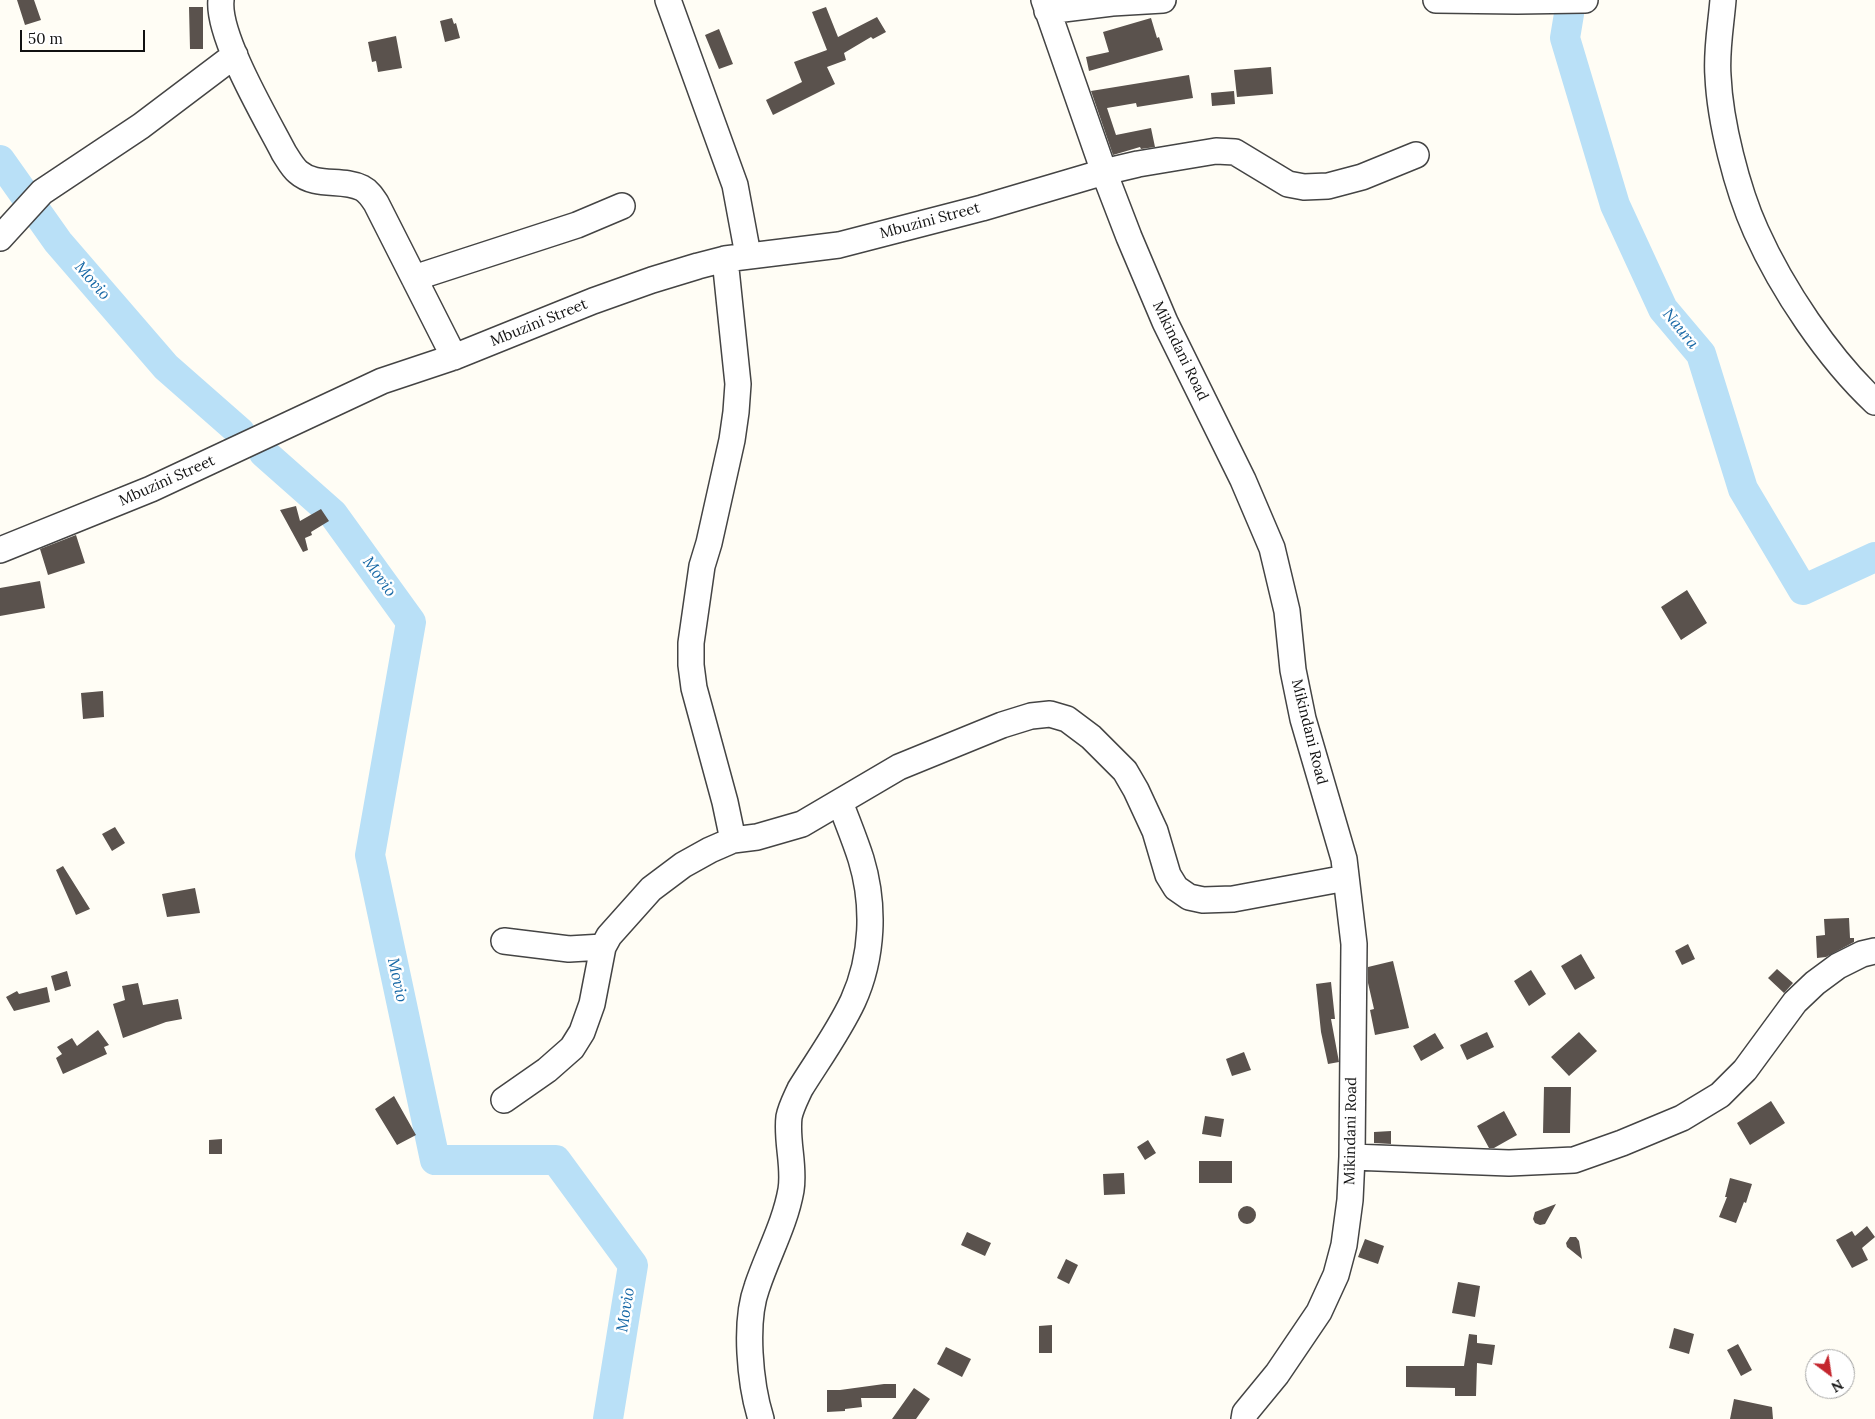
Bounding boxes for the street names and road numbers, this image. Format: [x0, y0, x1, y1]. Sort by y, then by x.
street label: Mbuzini Street [878, 199, 982, 243]
street label: Mbuzini Street [488, 295, 590, 351]
street label: Mikindani Road [1148, 298, 1212, 404]
street label: Mbuzini Street [116, 452, 218, 510]
street label: Mikindani Road [1287, 677, 1331, 787]
street label: Mikindani Road [1341, 1077, 1361, 1185]

